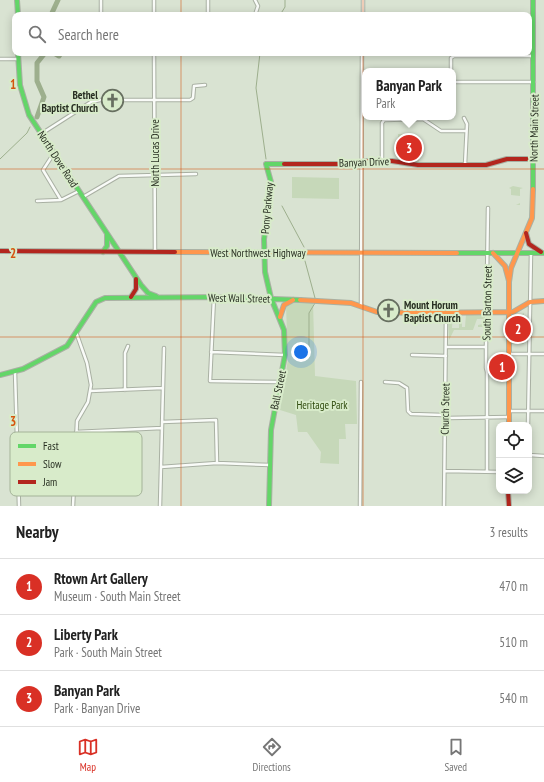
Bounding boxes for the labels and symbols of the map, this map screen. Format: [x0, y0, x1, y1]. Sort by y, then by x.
text: 1 [10, 76, 16, 93]
place label: Bethel Baptist Church [41, 88, 98, 115]
church icon: Bethel Baptist Church [100, 88, 126, 114]
street label: North Main Street [526, 94, 542, 162]
street label: North Lucas Drive [148, 119, 162, 187]
street label: North Dove Road [35, 128, 82, 190]
pin: 3 [396, 133, 422, 163]
street label: Banyan Drive [339, 154, 390, 170]
street label: Pony Parkway [258, 181, 276, 234]
text: 2 [10, 245, 16, 262]
street label: West Northwest Highway [210, 246, 307, 260]
street label: South Barton Street [479, 265, 495, 341]
street label: West Wall Street [208, 290, 270, 306]
church icon: Mount Horum Baptist Church [376, 298, 402, 324]
place label: Mount Horum Baptist Church [404, 298, 461, 325]
pin: 2 [505, 314, 531, 344]
your location [291, 342, 311, 362]
pin: 1 [489, 352, 515, 382]
street label: Ball Street [267, 369, 289, 411]
street label: Church Street [438, 383, 452, 435]
park label: Heritage Park [296, 398, 348, 412]
text: 3 [10, 413, 16, 430]
legend [10, 432, 142, 496]
text: Fast [43, 439, 59, 453]
text: Slow [43, 457, 62, 471]
text: Jam [42, 475, 57, 489]

